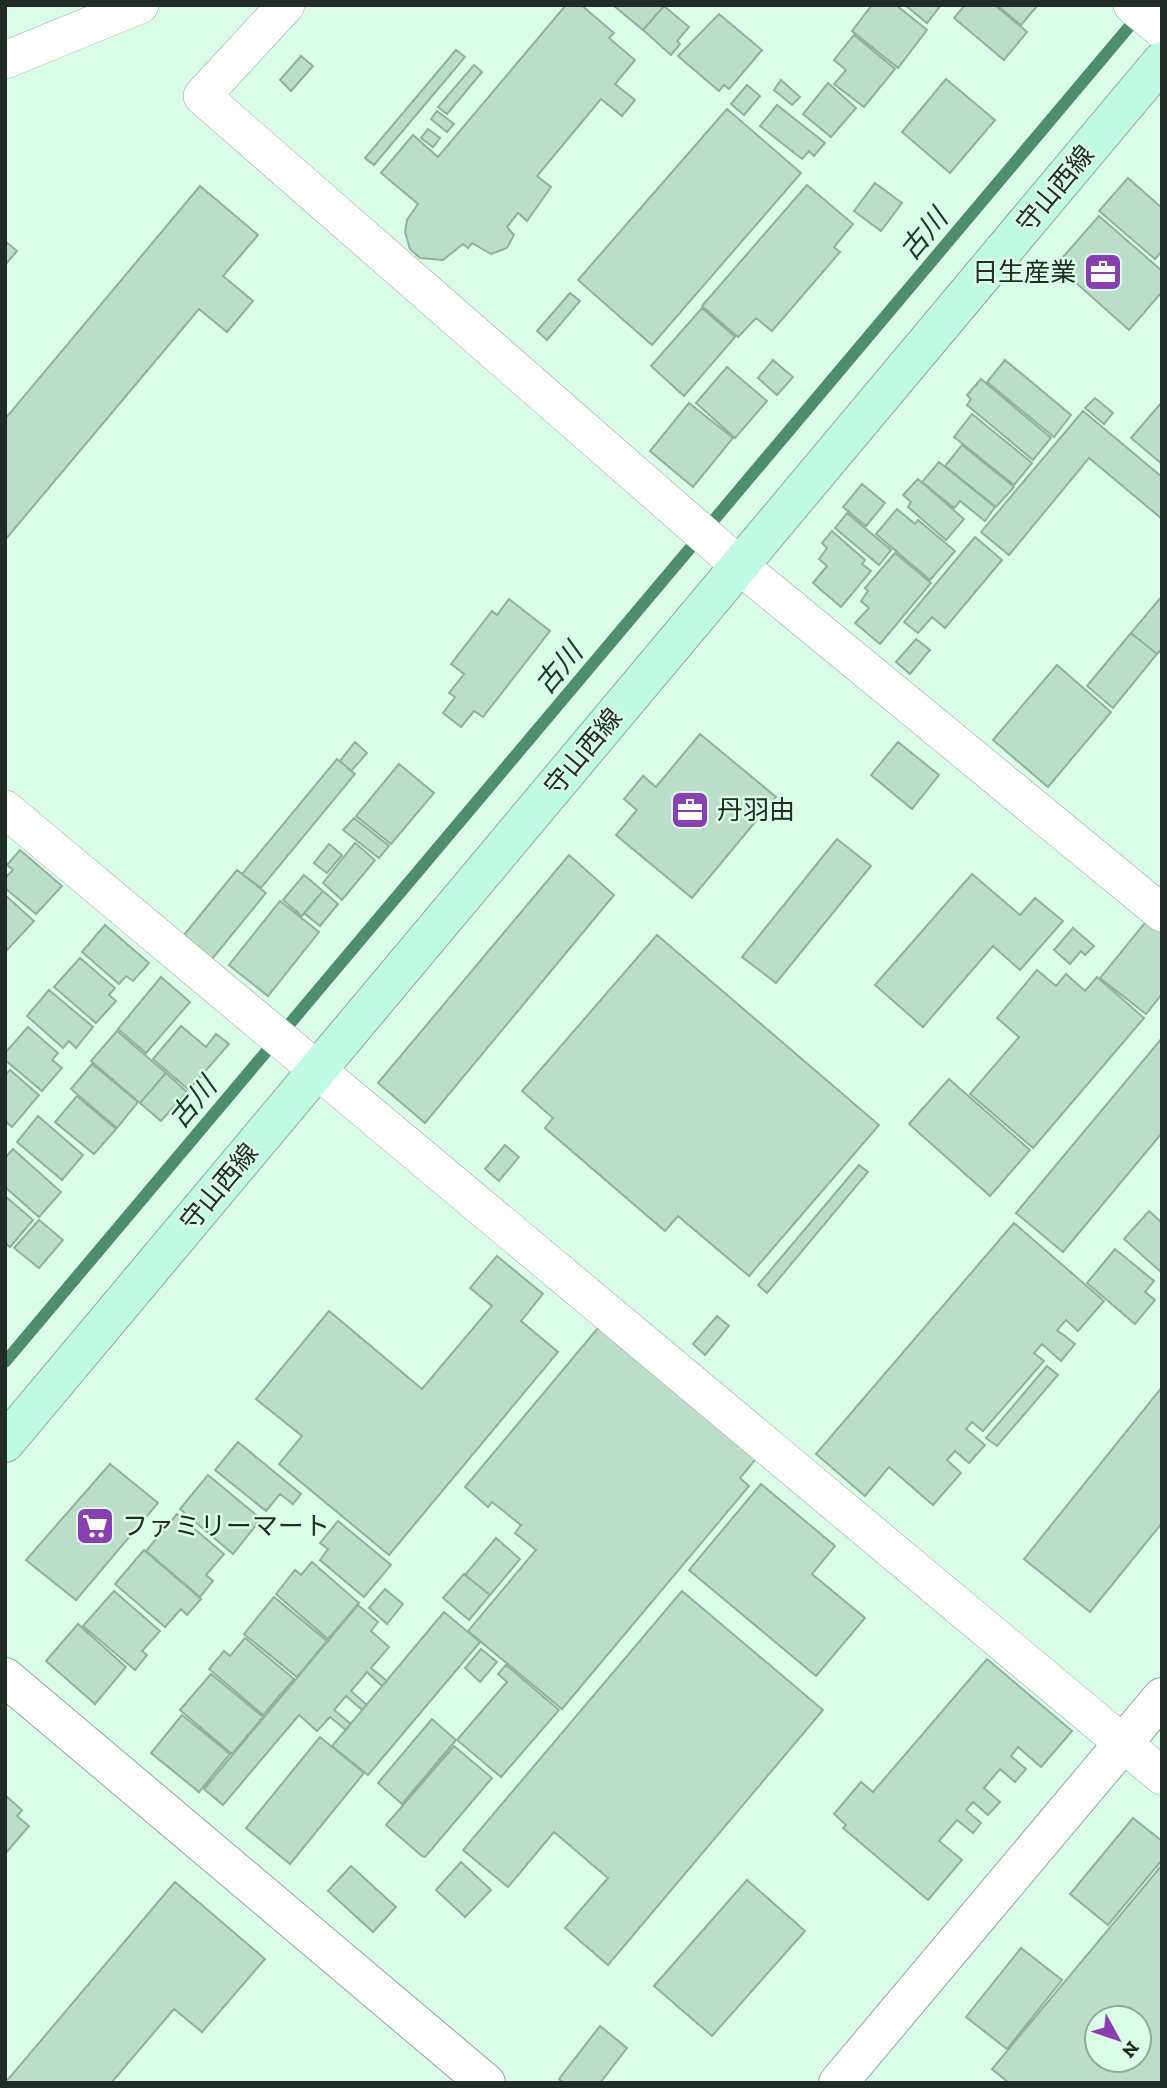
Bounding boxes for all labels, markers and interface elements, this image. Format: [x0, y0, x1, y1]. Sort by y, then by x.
street label: 守山西線 [1009, 139, 1101, 239]
water label: 古川 [893, 200, 956, 266]
office icon: 日生産業 [1082, 251, 1124, 293]
place label: 日生産業 [972, 256, 1076, 288]
water label: 古川 [528, 634, 591, 700]
street label: 守山西線 [537, 702, 629, 802]
office icon: 丹羽由 [669, 789, 711, 831]
place label: 丹羽由 [717, 794, 795, 826]
water label: 古川 [162, 1068, 225, 1134]
street label: 守山西線 [173, 1137, 265, 1237]
supermarket icon: ファミリーマート [74, 1505, 116, 1547]
place label: ファミリーマート [122, 1510, 330, 1542]
north arrow [1083, 2004, 1153, 2074]
text: N [1117, 2037, 1144, 2063]

